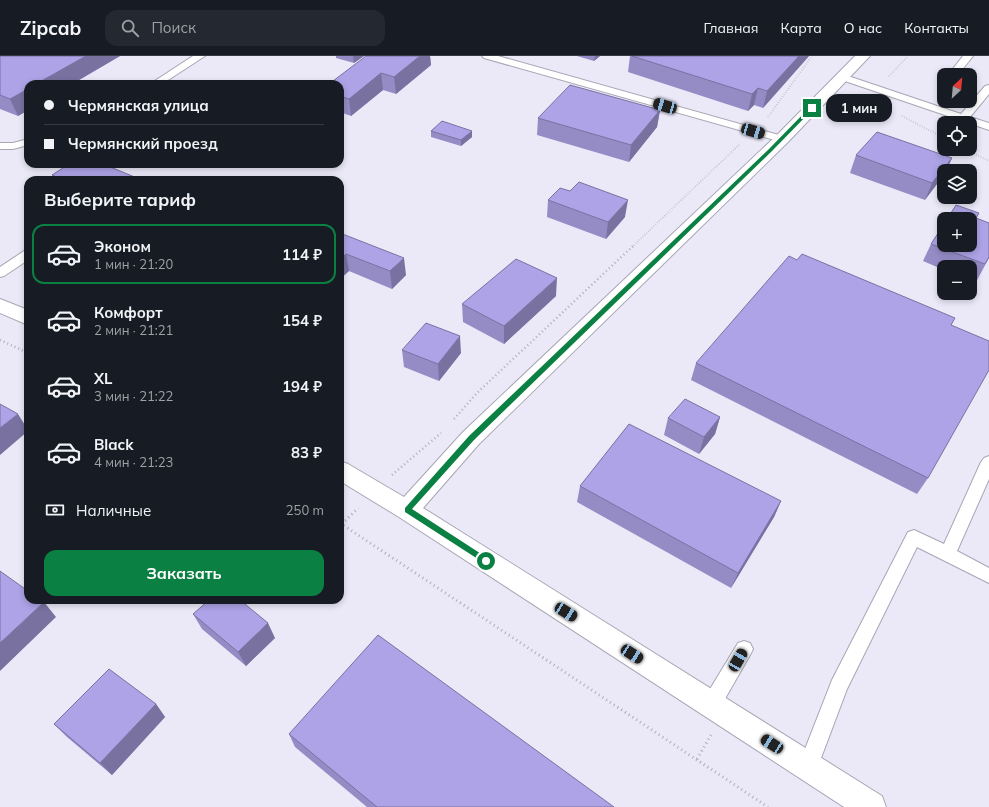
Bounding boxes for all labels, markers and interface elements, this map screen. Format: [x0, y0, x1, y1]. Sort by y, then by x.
search box [105, 10, 385, 46]
text: Zipcab [20, 16, 81, 40]
icon: search [119, 17, 141, 39]
text: Поиск [151, 18, 196, 37]
text: Главная [704, 19, 759, 37]
text: Карта [781, 19, 822, 37]
text: О нас [844, 19, 882, 37]
text: Контакты [904, 19, 969, 37]
north arrow [937, 68, 977, 108]
map controls [937, 68, 977, 300]
callout: 1 мин [826, 94, 892, 122]
text: Чермянская улица [68, 96, 209, 115]
car [652, 97, 678, 115]
route end [803, 99, 821, 117]
text: 1 мин [841, 100, 877, 116]
button: locate [937, 116, 977, 156]
car [740, 122, 766, 140]
text: Чермянский проезд [68, 134, 218, 153]
button: layers [937, 164, 977, 204]
text: Выберите тариф [44, 188, 196, 211]
button: + [937, 212, 977, 252]
icon: car [46, 236, 82, 272]
text: Эконом [94, 237, 151, 256]
text: 114 ₽ [282, 245, 322, 264]
text: 1 мин · 21:20 [94, 256, 173, 272]
button: − [937, 260, 977, 300]
icon: car [46, 302, 82, 338]
text: Комфорт [94, 303, 163, 322]
text: 154 ₽ [282, 311, 322, 330]
text: 2 мин · 21:21 [94, 322, 173, 338]
icon: car [46, 368, 82, 404]
text: XL [94, 369, 112, 388]
text: 194 ₽ [282, 377, 322, 396]
text: 3 мин · 21:22 [94, 388, 173, 404]
icon: car [46, 434, 82, 470]
text: Black [94, 435, 133, 454]
text: 83 ₽ [291, 443, 322, 462]
text: 4 мин · 21:23 [94, 454, 173, 470]
icon: cash [44, 499, 66, 521]
text: Наличные [76, 501, 151, 520]
text: 250 m [286, 502, 324, 518]
button: Заказать [44, 550, 324, 596]
route start [477, 552, 495, 570]
car [553, 601, 579, 623]
car [619, 642, 645, 666]
car [727, 647, 749, 673]
car [759, 732, 785, 756]

